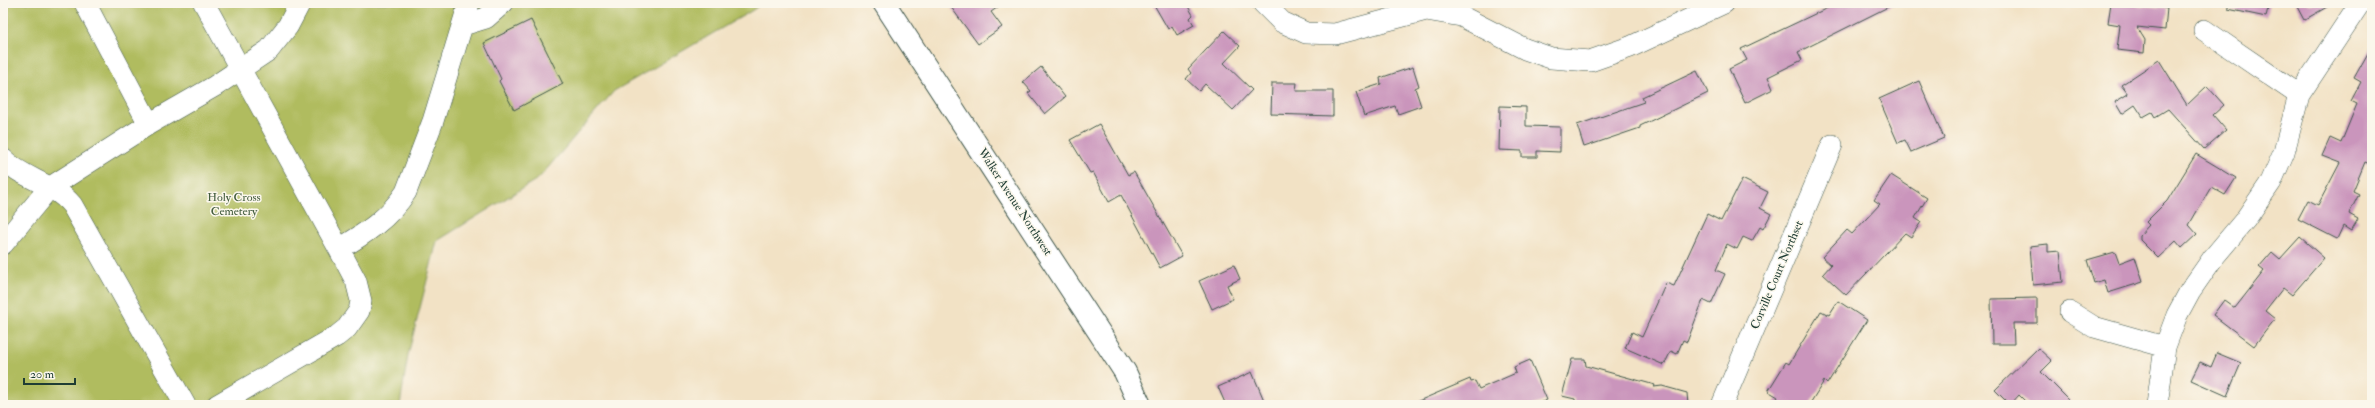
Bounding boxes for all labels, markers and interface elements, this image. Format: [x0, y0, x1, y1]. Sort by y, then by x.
street label: Walker Avenue Northwest [974, 145, 1055, 259]
park label: Holy Cross Cemetery [207, 190, 261, 219]
street label: Corville Court Northset [1747, 218, 1807, 332]
scale bar [24, 360, 75, 386]
text: 20 m [30, 367, 55, 382]

